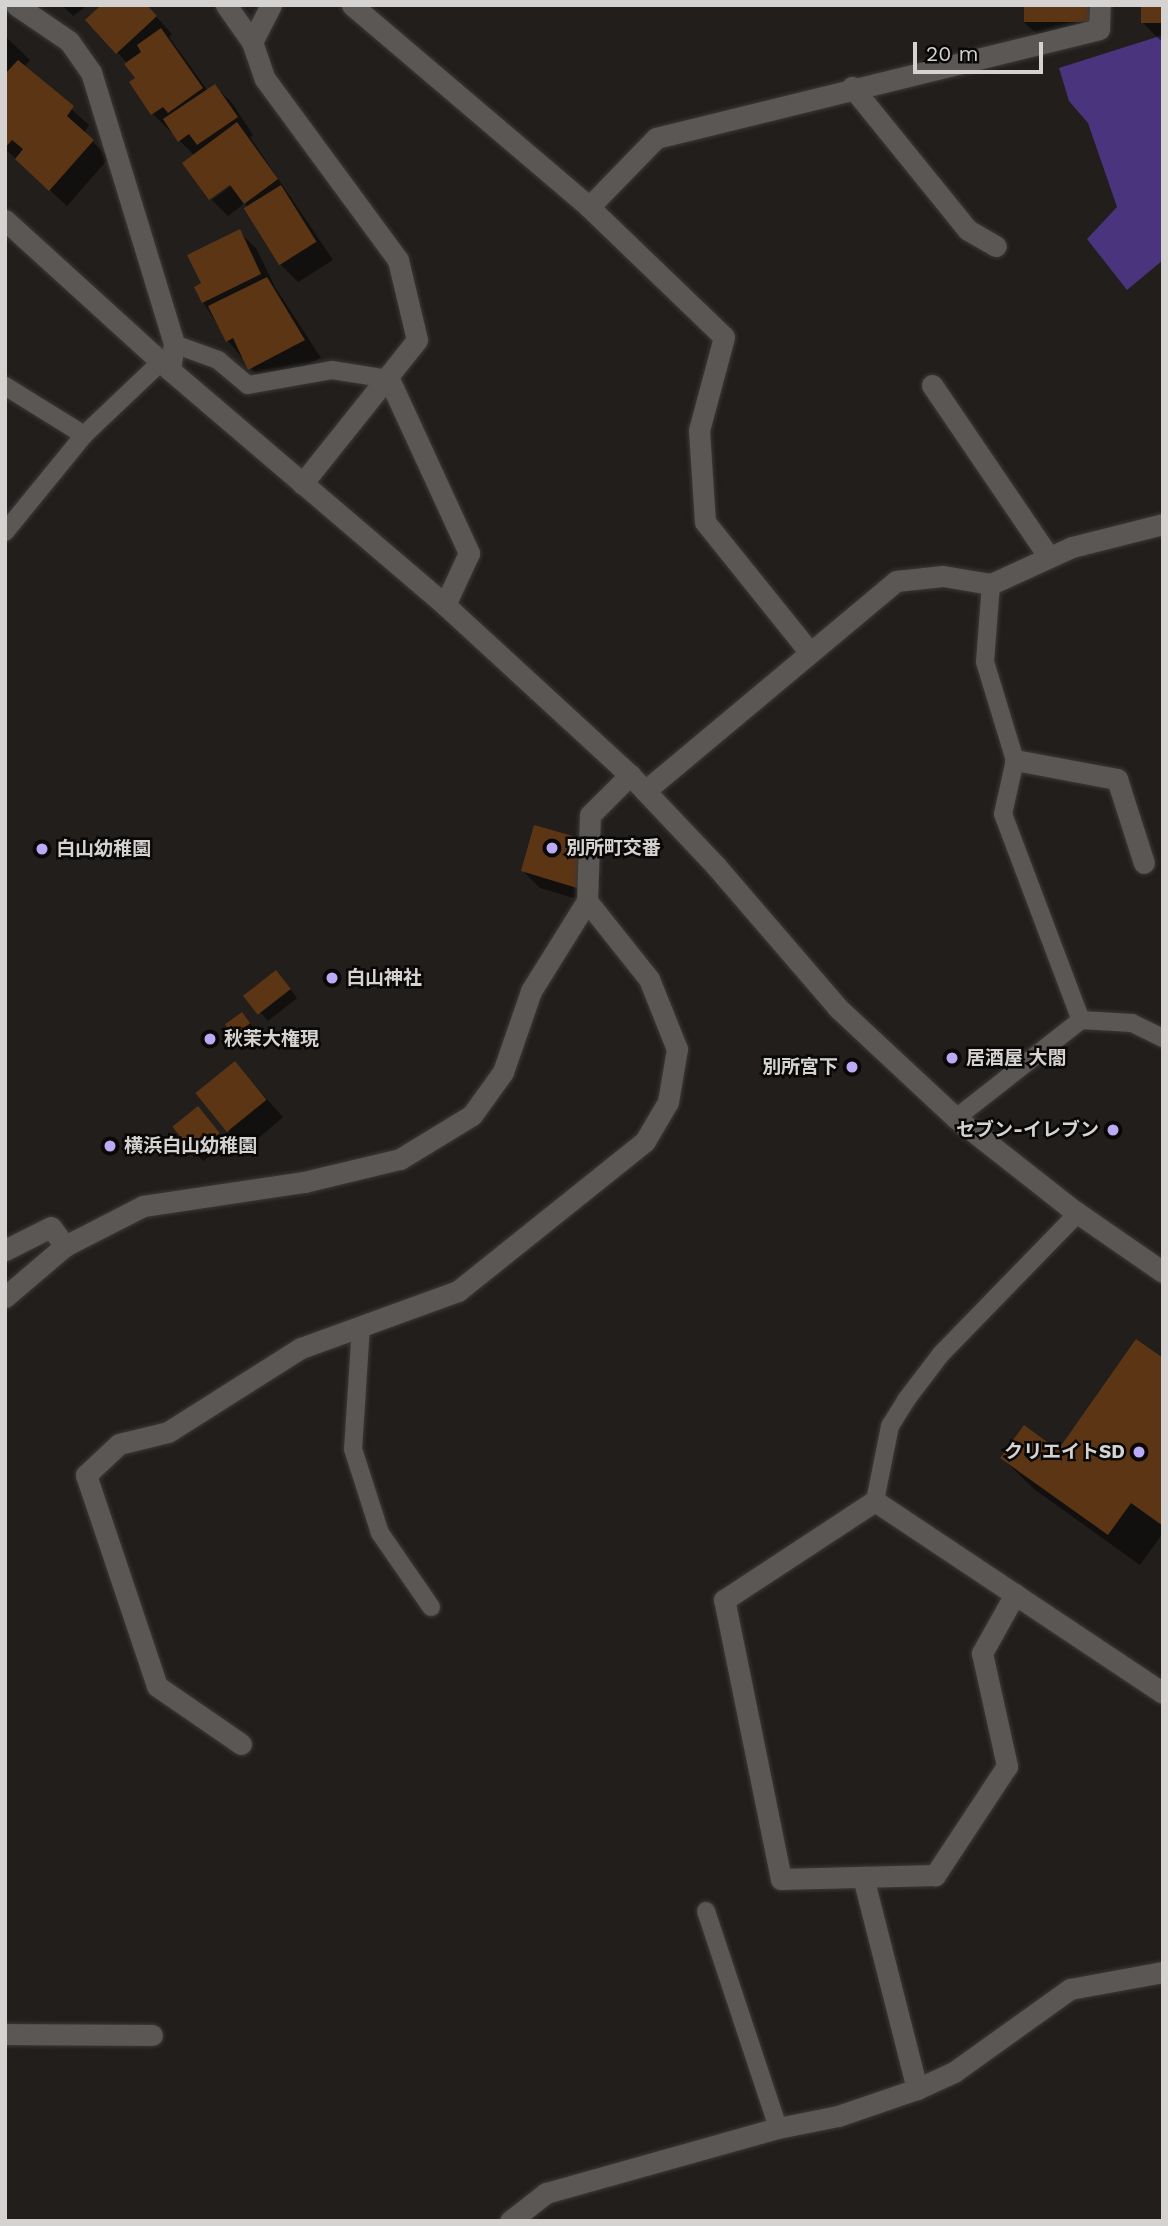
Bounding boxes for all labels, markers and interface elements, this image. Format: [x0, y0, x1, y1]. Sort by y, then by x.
scale bar [916, 28, 1046, 72]
text: 20 m [926, 41, 978, 66]
place label: 別所町交番 [566, 837, 661, 859]
place label: 白山幼稚園 [56, 838, 151, 860]
marker: 別所町交番 [544, 840, 560, 856]
marker: 白山幼稚園 [34, 841, 50, 857]
place label: 白山神社 [346, 967, 422, 989]
marker: 白山神社 [324, 970, 340, 986]
place label: 秋茉大権現 [224, 1028, 319, 1050]
marker: 秋茉大権現 [202, 1031, 218, 1047]
place label: 居酒屋 大閤 [966, 1047, 1066, 1069]
marker: 居酒屋 大閤 [944, 1050, 960, 1066]
place label: 別所宮下 [762, 1056, 838, 1078]
marker: 別所宮下 [844, 1059, 860, 1075]
place label: セブン-イレブン [956, 1119, 1099, 1141]
marker: セブン-イレブン [1105, 1122, 1121, 1138]
place label: 横浜白山幼稚園 [124, 1135, 257, 1157]
marker: 横浜白山幼稚園 [102, 1138, 118, 1154]
place label: クリエイトSD [1004, 1441, 1125, 1463]
marker: クリエイトSD [1131, 1444, 1147, 1460]

